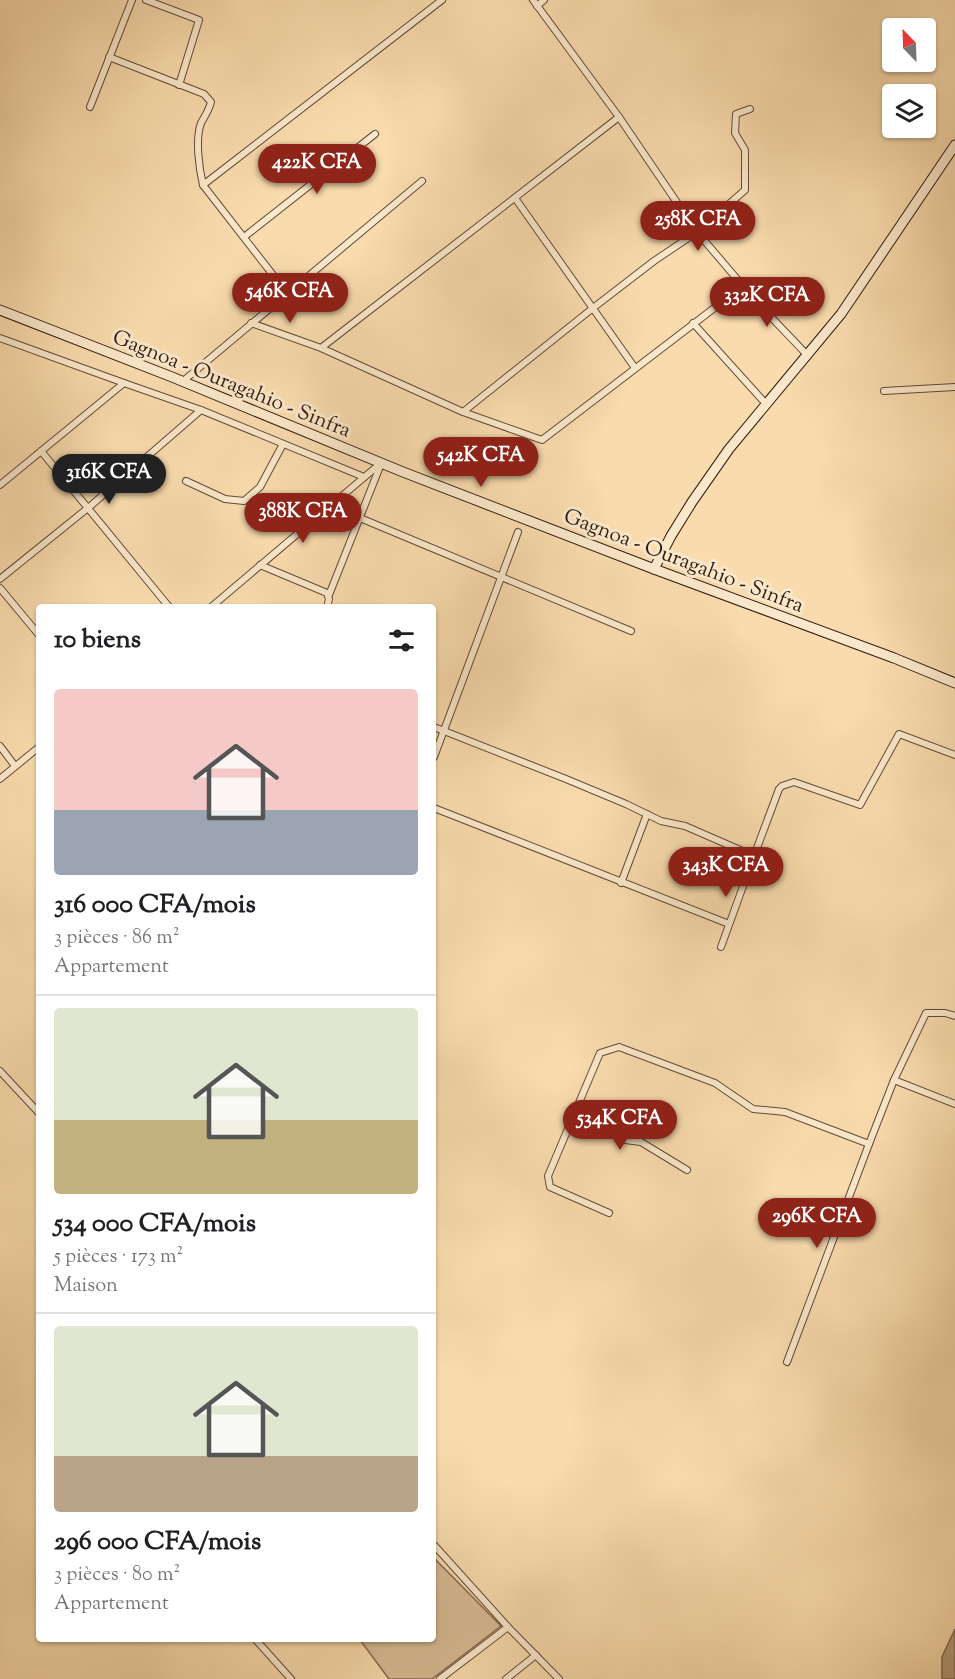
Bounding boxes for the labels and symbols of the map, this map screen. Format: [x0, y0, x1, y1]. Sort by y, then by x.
north arrow [882, 18, 936, 72]
pin: 422K CFA [255, 144, 379, 195]
pin: 258K CFA [636, 201, 760, 252]
pin: 546K CFA [228, 273, 352, 324]
pin: 332K CFA [705, 277, 829, 328]
street label: Gagnoa - Ouragahio - Sinfra [107, 323, 355, 447]
pin: 542K CFA [419, 437, 543, 488]
pin: 316K CFA [47, 454, 171, 505]
pin: 388K CFA [241, 493, 365, 544]
street label: Gagnoa - Ouragahio - Sinfra [559, 502, 808, 622]
pin: 343K CFA [664, 847, 788, 898]
pin: 534K CFA [558, 1100, 682, 1151]
pin: 296K CFA [755, 1198, 879, 1249]

